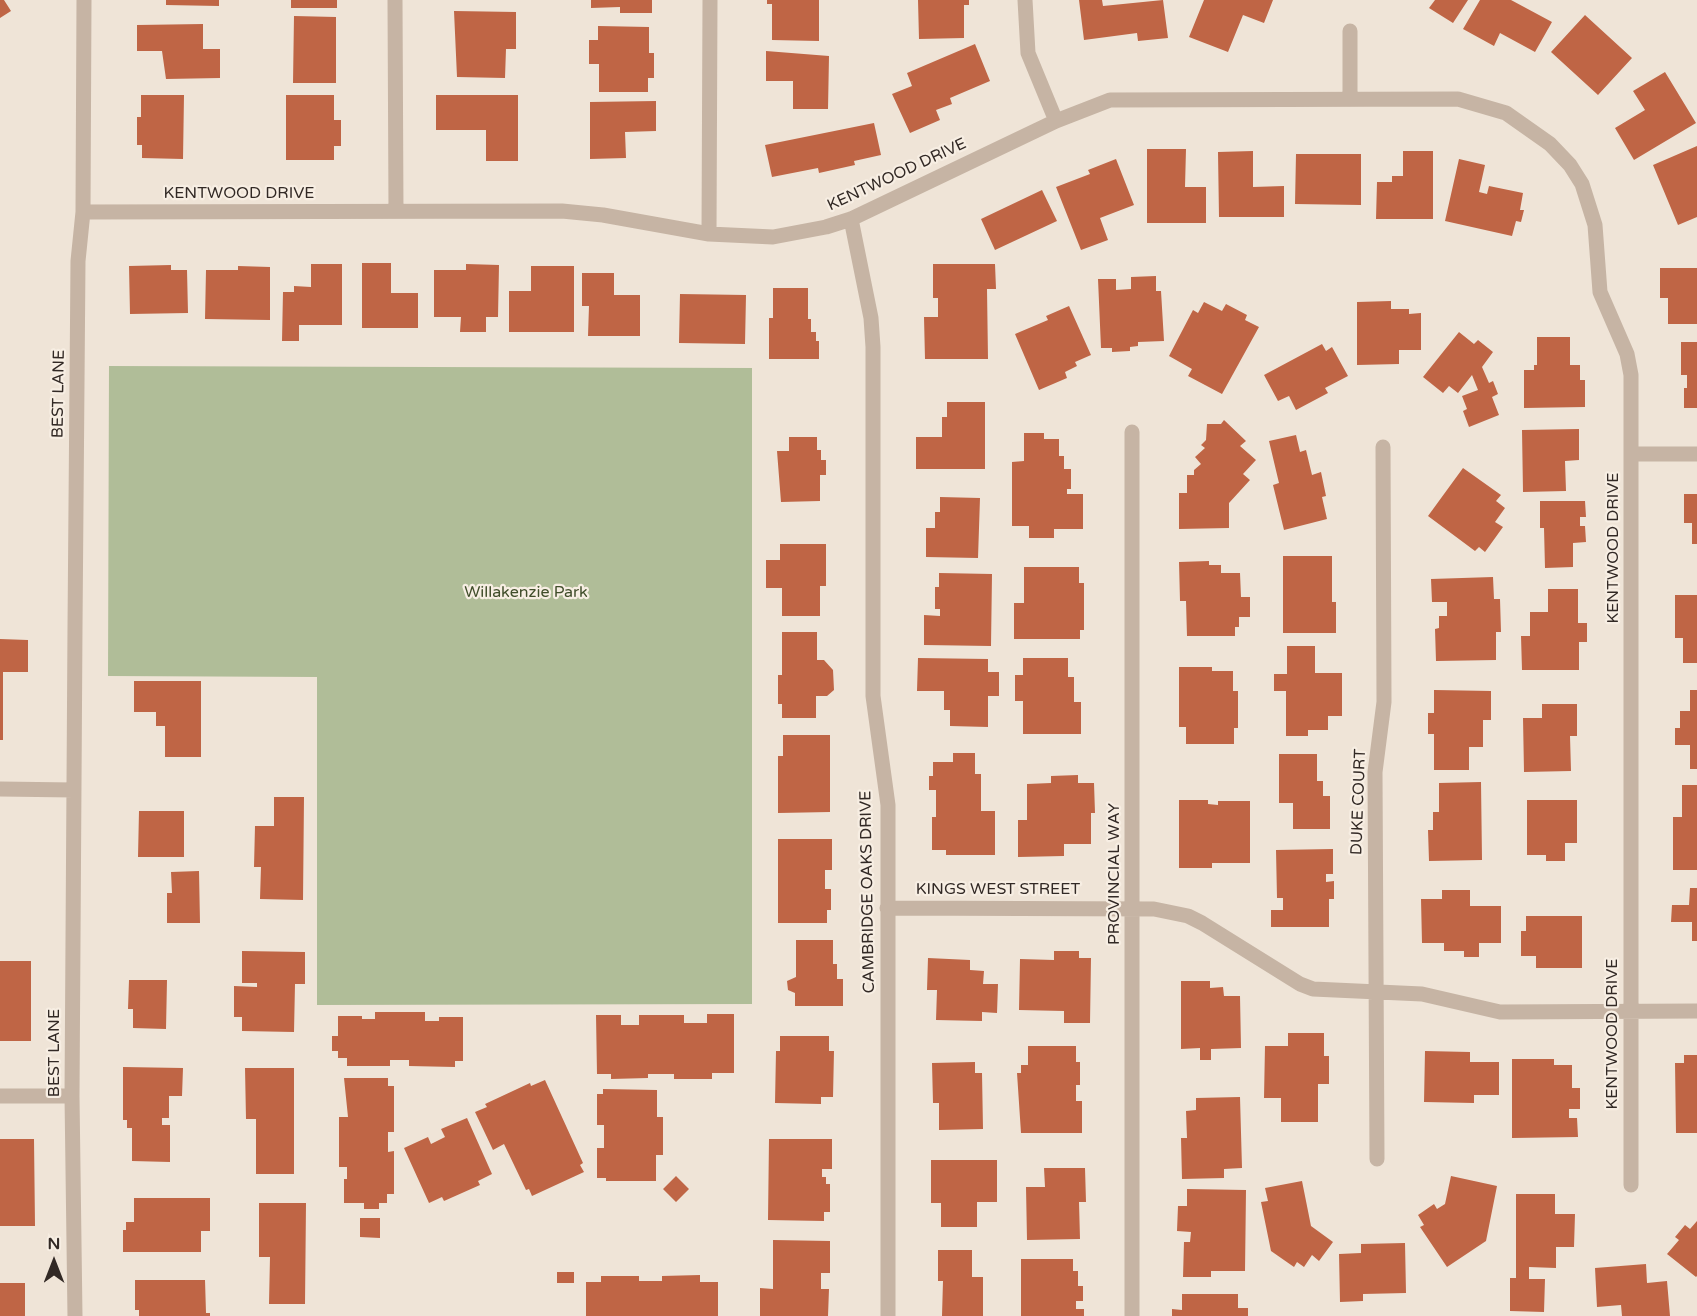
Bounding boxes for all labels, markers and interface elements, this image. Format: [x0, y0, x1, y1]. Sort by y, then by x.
street label: KENTWOOD DRIVE [824, 134, 970, 216]
street label: KENTWOOD DRIVE [163, 184, 315, 204]
street label: BEST LANE [49, 350, 69, 438]
street label: KENTWOOD DRIVE [1604, 472, 1624, 624]
park label: Willakenzie Park [464, 583, 588, 603]
street label: DUKE COURT [1348, 749, 1370, 855]
street label: CAMBRIDGE OAKS DRIVE [857, 790, 879, 994]
street label: PROVINCIAL WAY [1105, 803, 1125, 945]
street label: KINGS WEST STREET [916, 880, 1080, 900]
street label: KENTWOOD DRIVE [1603, 958, 1623, 1110]
street label: BEST LANE [45, 1009, 65, 1097]
north arrow [24, 1232, 84, 1292]
text: N [48, 1234, 60, 1254]

